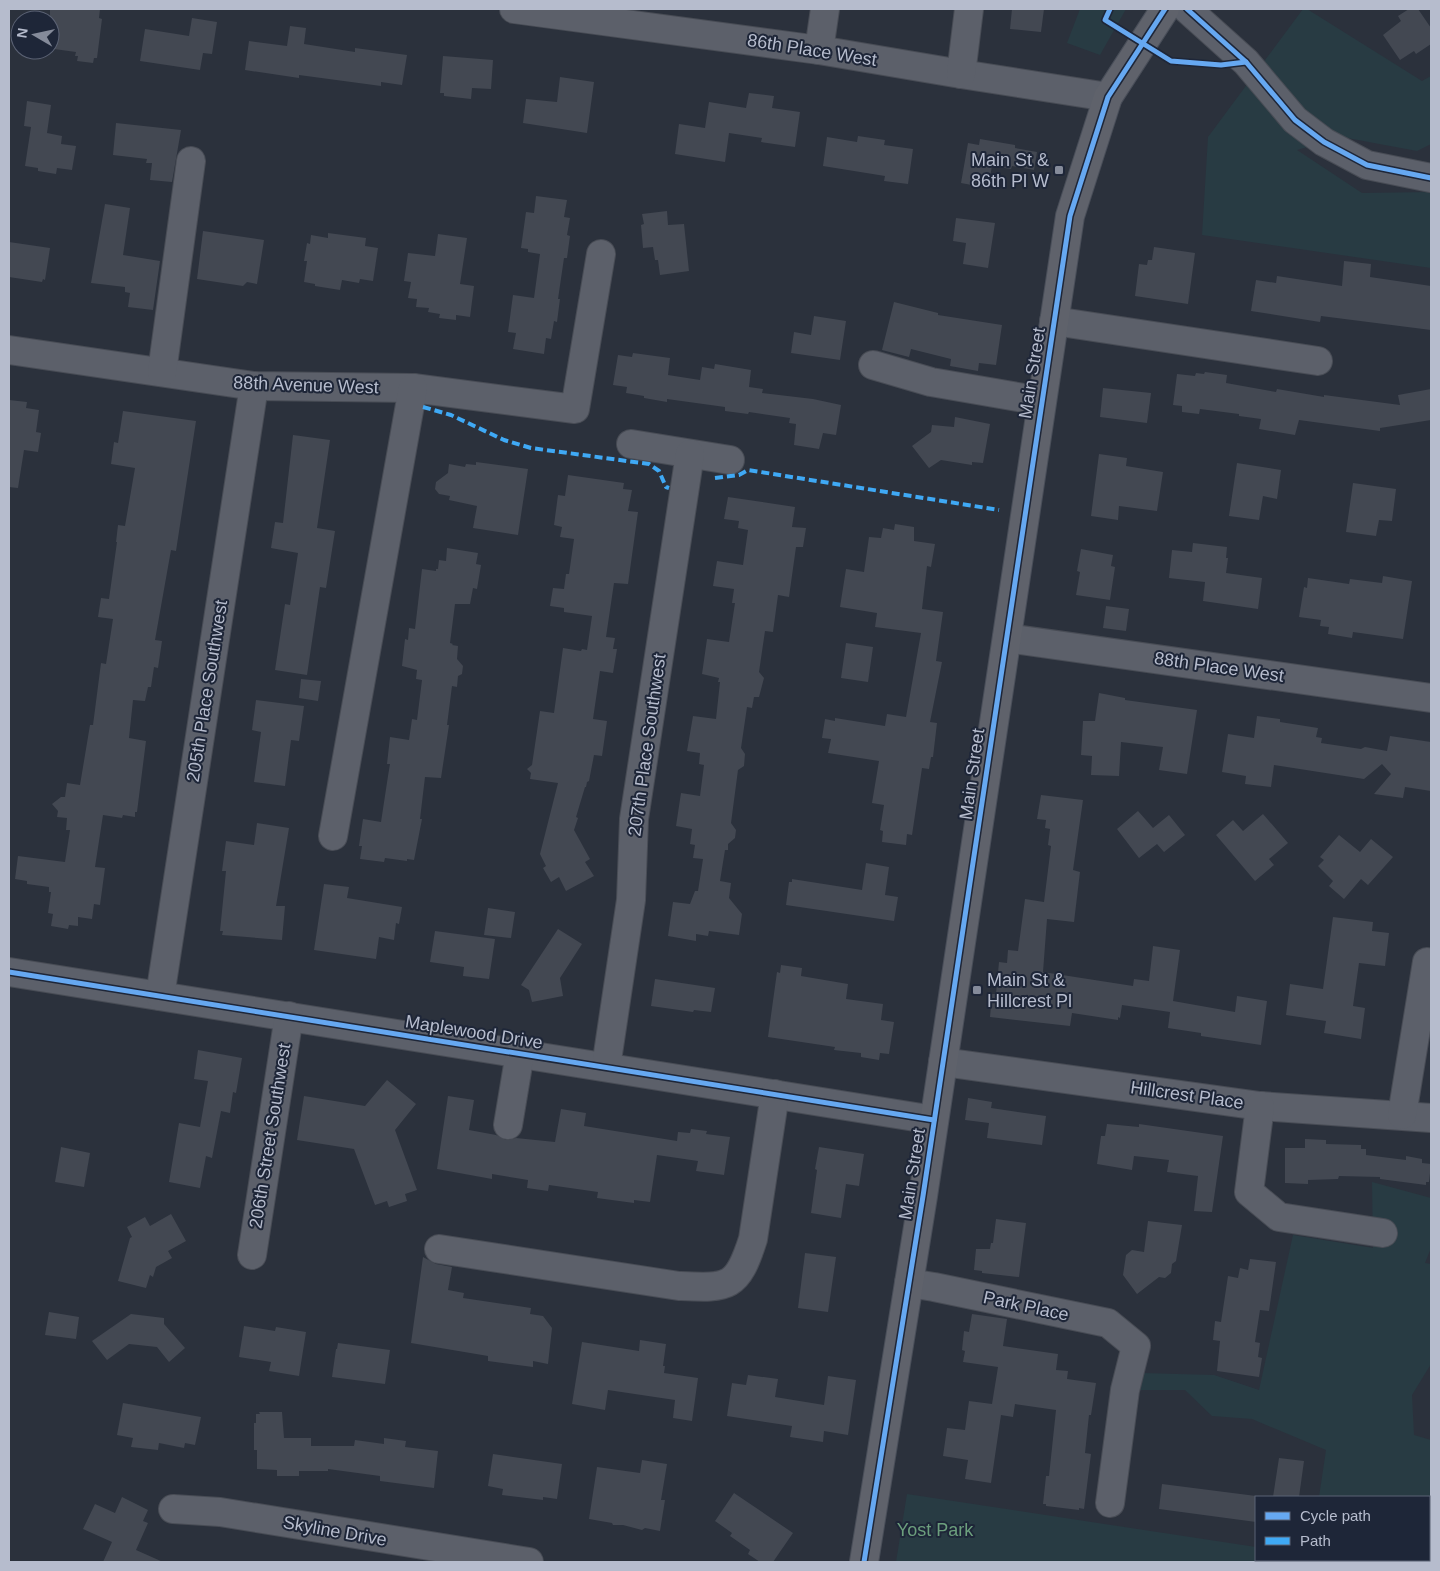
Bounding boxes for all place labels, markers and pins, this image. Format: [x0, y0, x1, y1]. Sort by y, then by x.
place label: Main St & 86th Pl W [971, 150, 1049, 191]
marker: Main St & 86th Pl W [1053, 164, 1065, 176]
place label: Main St & Hillcrest Pl [987, 970, 1072, 1011]
marker: Main St & Hillcrest Pl [971, 984, 983, 996]

